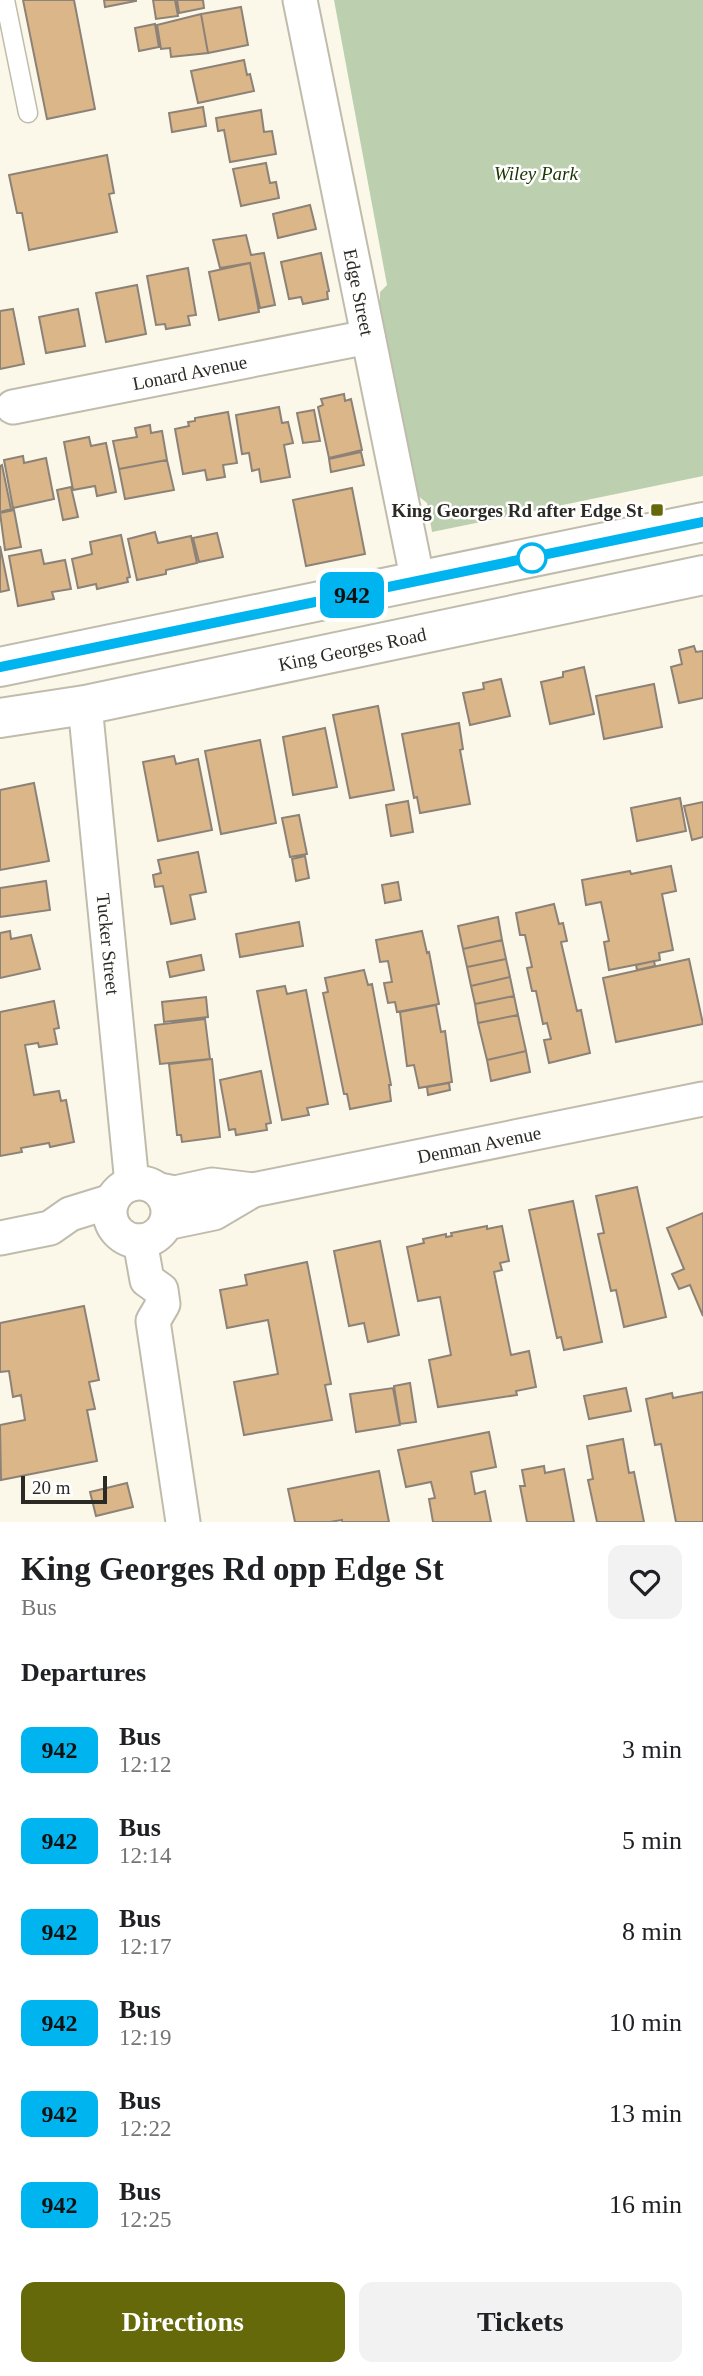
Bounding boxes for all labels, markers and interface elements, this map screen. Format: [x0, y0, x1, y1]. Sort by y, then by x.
park label: Wiley Park [494, 163, 579, 184]
street label: Edge Street [340, 247, 378, 338]
street label: Lonard Avenue [131, 351, 249, 394]
place label: King Georges Rd after Edge St [392, 500, 644, 521]
marker: King Georges Rd after Edge St [649, 502, 665, 518]
unlabelled marker [517, 543, 547, 573]
line badge: 942 [312, 572, 392, 618]
text: 942 [334, 582, 370, 608]
street label: King Georges Road [276, 623, 429, 675]
street label: Tucker Street [92, 892, 123, 997]
street label: Denman Avenue [415, 1122, 543, 1168]
scale bar [21, 1473, 107, 1505]
text: 20 m [32, 1477, 71, 1498]
button: heart [608, 1545, 682, 1619]
text: King Georges Rd opp Edge St [21, 1551, 444, 1587]
text: Bus [21, 1595, 57, 1620]
text: Departures [21, 1658, 146, 1687]
text: Bus [119, 1722, 161, 1751]
text: 3 min [622, 1735, 682, 1764]
text: 942 [42, 1737, 78, 1763]
text: 12:12 [119, 1752, 171, 1777]
text: Bus [119, 1813, 161, 1842]
text: 5 min [622, 1826, 682, 1855]
text: 942 [42, 1828, 78, 1854]
text: 12:14 [119, 1843, 171, 1868]
text: Bus [119, 1904, 161, 1933]
text: 8 min [622, 1917, 682, 1946]
text: 942 [42, 1919, 78, 1945]
text: 12:17 [119, 1934, 171, 1959]
text: Bus [119, 1995, 161, 2024]
text: 10 min [609, 2008, 682, 2037]
text: 942 [42, 2010, 78, 2036]
text: 12:19 [119, 2025, 171, 2050]
text: Bus [119, 2086, 161, 2115]
text: 13 min [609, 2099, 682, 2128]
text: 942 [42, 2101, 78, 2127]
text: 12:22 [119, 2116, 171, 2141]
text: Bus [119, 2177, 161, 2206]
text: 16 min [609, 2190, 682, 2219]
text: 942 [42, 2192, 78, 2218]
text: 12:25 [119, 2207, 171, 2232]
button: Directions [21, 2282, 345, 2362]
button: Tickets [359, 2282, 682, 2362]

